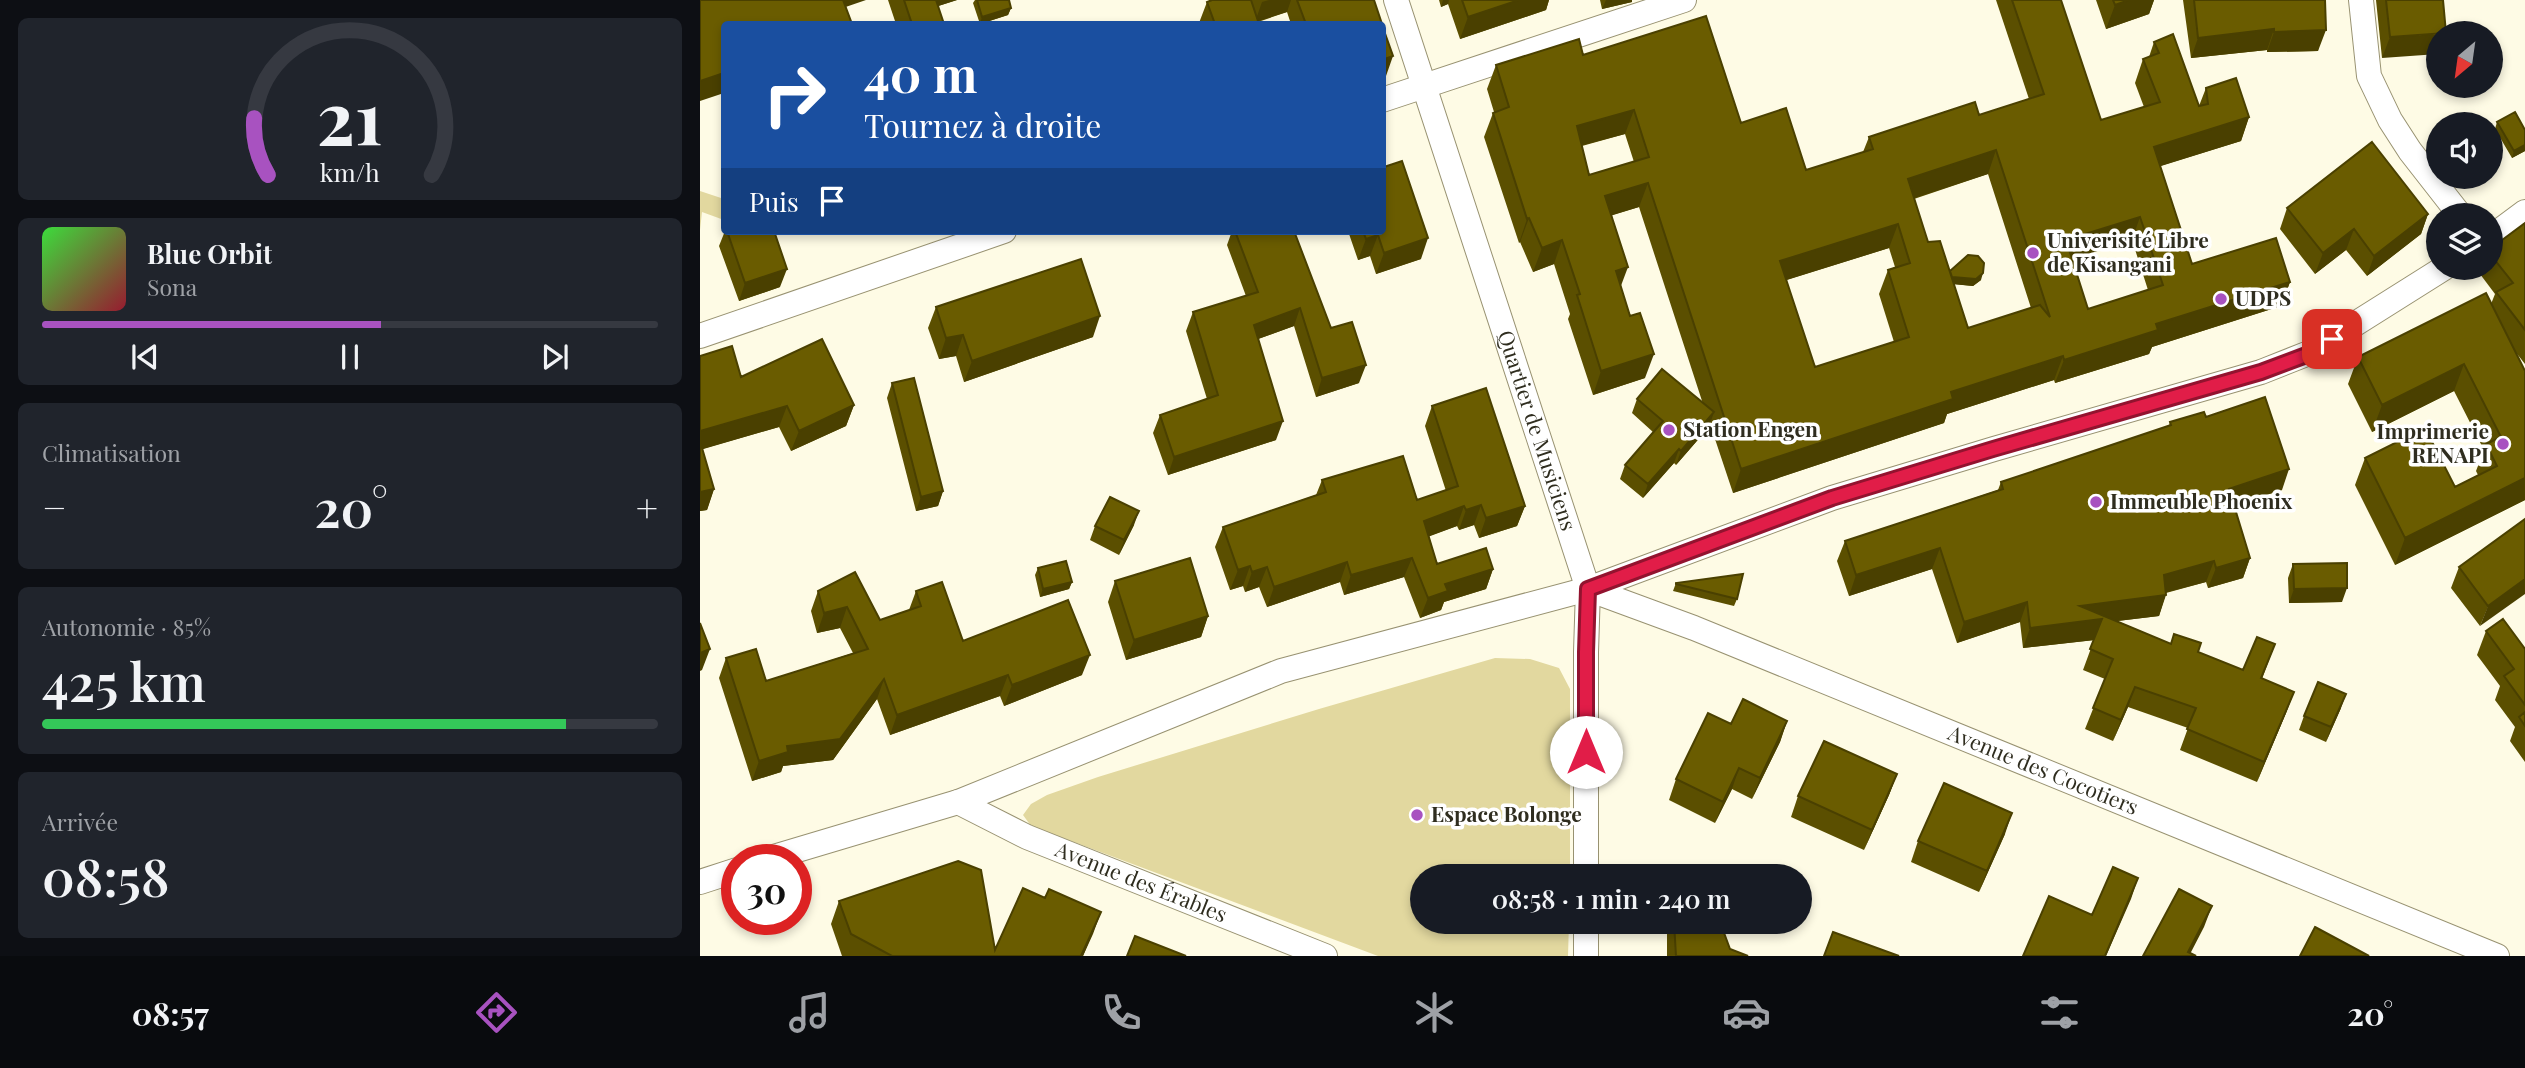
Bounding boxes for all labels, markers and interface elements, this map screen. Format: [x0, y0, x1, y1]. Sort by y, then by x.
north arrow [2426, 21, 2502, 98]
map controls [2426, 21, 2503, 280]
text: 40 m [864, 40, 977, 105]
icon: right [749, 49, 840, 140]
text: 21 [317, 66, 383, 163]
text: Tournez à droite [864, 103, 1102, 146]
button: sound [2426, 112, 2503, 189]
text: km/h [320, 155, 380, 188]
icon: arrive [813, 182, 851, 220]
text: Puis [749, 184, 799, 219]
button: layers [2426, 203, 2503, 280]
place label: Univerisité Libre de Kisangani [2047, 225, 2209, 277]
text: Blue Orbit [147, 236, 272, 271]
marker: Univerisité Libre de Kisangani [2025, 245, 2041, 261]
text: Sona [147, 271, 197, 302]
place label: UDPS [2235, 283, 2291, 311]
marker: UDPS [2213, 291, 2229, 307]
pin [2302, 309, 2362, 369]
icon: arrive [2313, 320, 2351, 358]
street label: Quartier de Musiciens [1493, 326, 1584, 534]
icon: previous [126, 338, 164, 376]
icon: pause [331, 338, 369, 376]
icon: next [536, 338, 574, 376]
place label: Station Engen [1683, 414, 1818, 442]
place label: Imprimerie RENAPI [2377, 416, 2489, 468]
marker: Station Engen [1661, 422, 1677, 438]
marker: Imprimerie RENAPI [2495, 436, 2511, 452]
text: Climatisation [42, 437, 181, 468]
text: 20° [314, 472, 388, 541]
text: − [42, 481, 67, 532]
text: + [636, 481, 658, 532]
place label: Immeuble Phoenix [2110, 486, 2293, 514]
marker: Immeuble Phoenix [2088, 494, 2104, 510]
text: Autonomie · 85% [42, 611, 211, 642]
text: 425 km [42, 646, 206, 715]
position arrow [1549, 715, 1623, 789]
street label: Avenue des Cocotiers [1944, 717, 2143, 820]
place label: Espace Bolonge [1431, 799, 1582, 827]
text: Arrivée [42, 806, 118, 837]
marker: Espace Bolonge [1409, 807, 1425, 823]
street label: Avenue des Érables [1051, 833, 1231, 927]
text: 08:58 [42, 841, 169, 910]
speed limit sign: 30 [721, 844, 812, 935]
text: 08:58 · 1 min · 240 m [1492, 881, 1730, 916]
icon: directions [472, 988, 521, 1037]
icon: music [785, 988, 834, 1037]
icon: phone [1097, 988, 1146, 1037]
icon: climate [1410, 988, 1459, 1037]
icon: car [1722, 988, 1771, 1037]
icon: filters [2035, 988, 2084, 1037]
text: 08:57 [132, 991, 209, 1034]
text: 20° [2347, 991, 2393, 1034]

